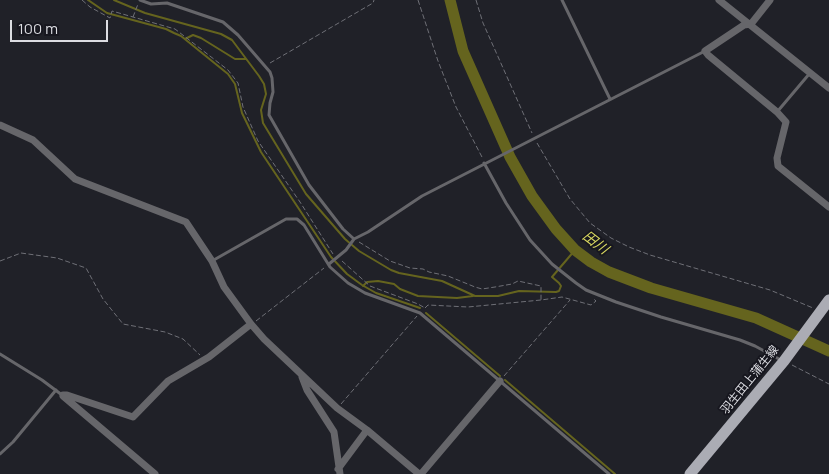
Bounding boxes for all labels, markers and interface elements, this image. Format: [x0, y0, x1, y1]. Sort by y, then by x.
scale bar [12, 10, 110, 42]
text: 100 m [18, 18, 58, 39]
water label: 田川 [579, 228, 611, 258]
street label: 羽生田上蒲生線 [718, 343, 782, 417]

